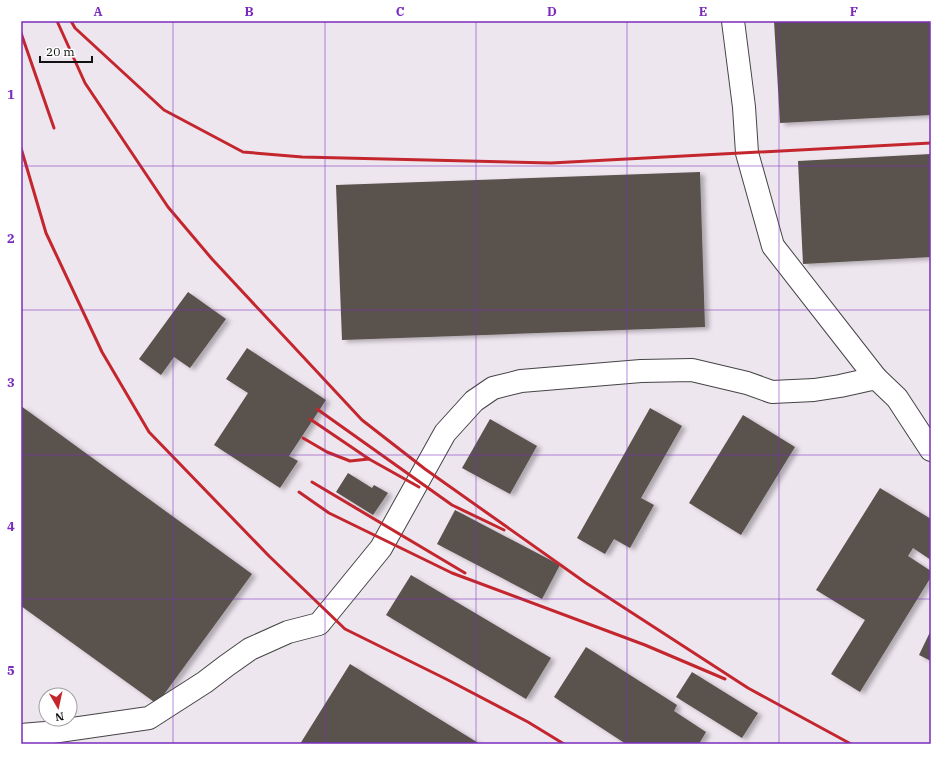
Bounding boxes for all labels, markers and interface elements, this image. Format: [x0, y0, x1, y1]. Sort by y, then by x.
text: A [93, 3, 103, 20]
text: B [244, 3, 254, 20]
text: C [396, 3, 405, 20]
text: D [547, 3, 557, 20]
text: E [699, 3, 707, 20]
text: F [850, 3, 858, 20]
scale bar [40, 38, 92, 64]
text: 20 m [46, 44, 75, 59]
text: 1 [7, 86, 15, 103]
text: 2 [7, 230, 15, 247]
text: 3 [7, 374, 15, 391]
text: 4 [7, 518, 15, 535]
text: 5 [7, 662, 15, 679]
north arrow [38, 687, 78, 727]
text: N [54, 709, 65, 725]

